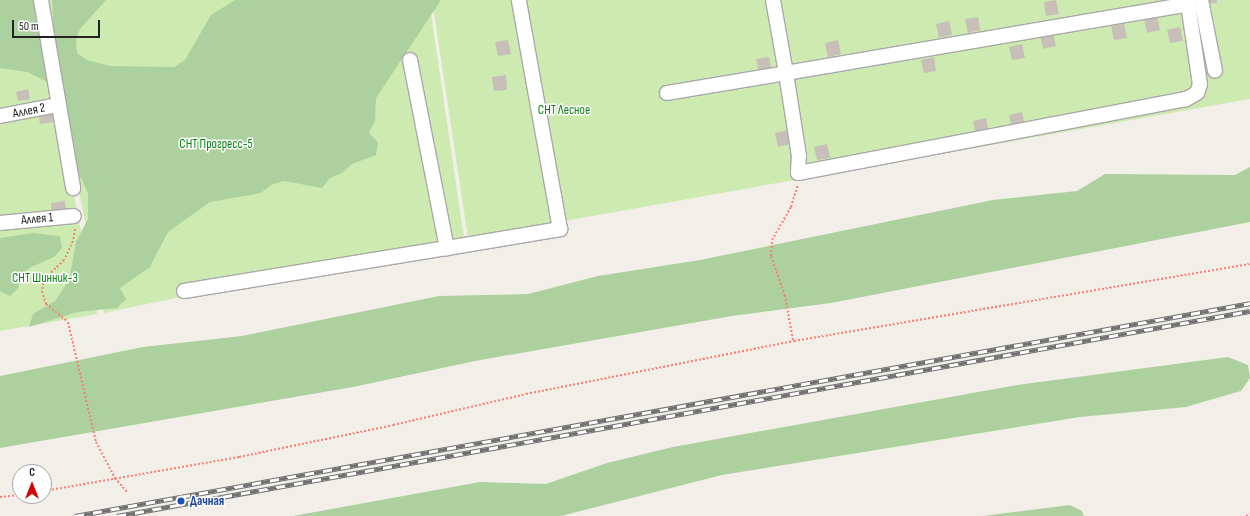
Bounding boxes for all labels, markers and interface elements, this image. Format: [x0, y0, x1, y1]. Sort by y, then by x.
scale bar [14, 12, 102, 38]
text: 50 m [19, 19, 39, 34]
street label: Аллея 2 [11, 100, 47, 122]
park label: СНТ Лесное [538, 102, 590, 118]
park label: СНТ Прогресс-5 [179, 136, 253, 152]
street label: Аллея 1 [20, 210, 54, 228]
park label: СНТ Шинник-3 [12, 270, 78, 286]
north arrow [12, 464, 52, 504]
text: С [29, 466, 35, 479]
place label: Дачная [190, 493, 224, 509]
marker: Дачная [175, 495, 187, 507]

